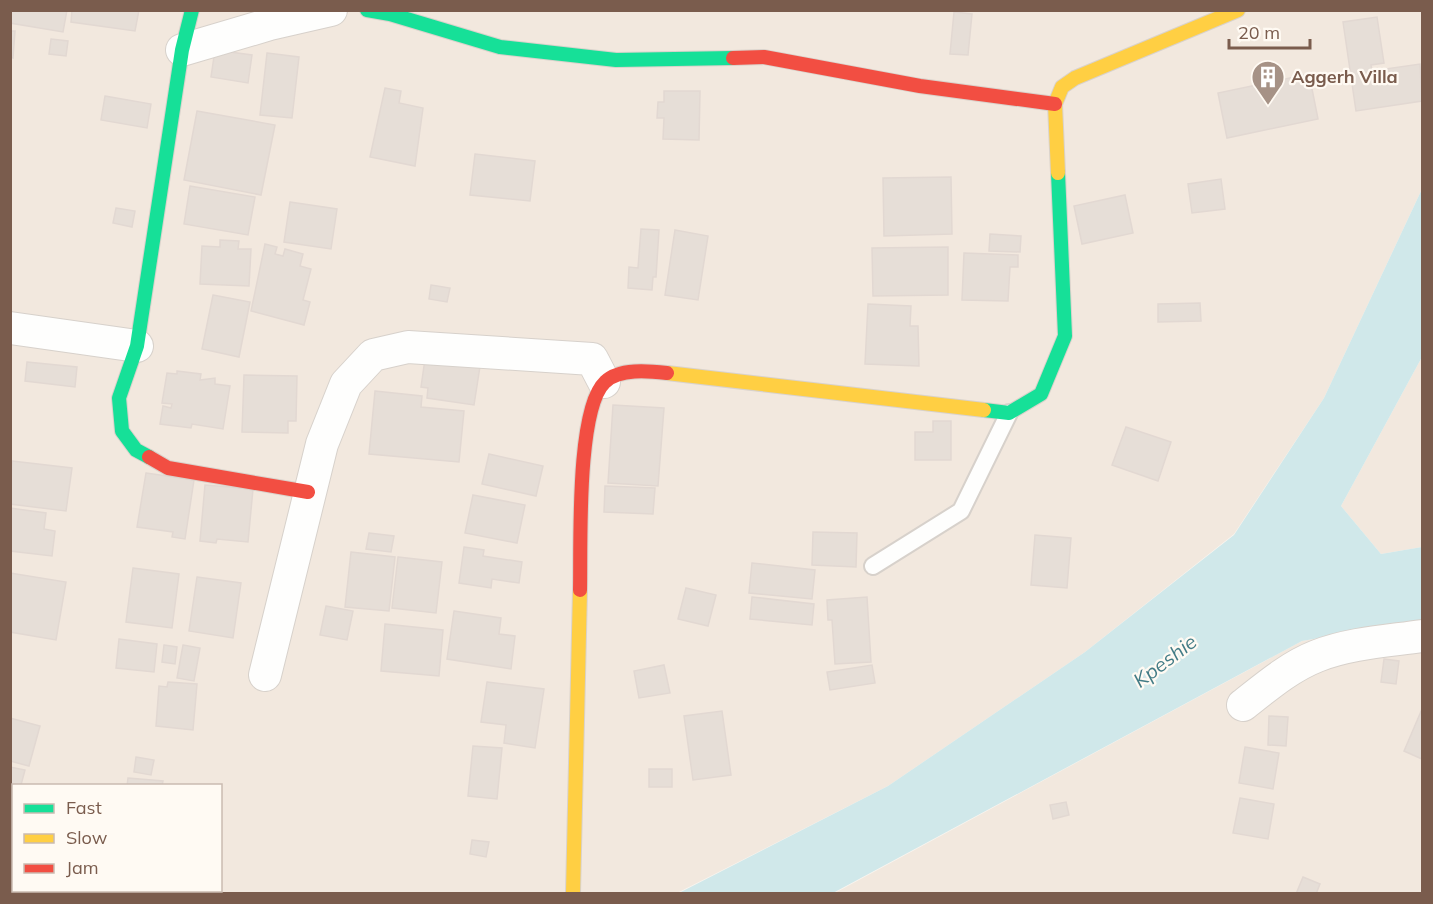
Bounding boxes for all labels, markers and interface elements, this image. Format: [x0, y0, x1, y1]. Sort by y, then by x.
scale bar [1229, 12, 1310, 50]
text: 20 m [1238, 21, 1280, 44]
building icon: Aggerh Villa [1250, 59, 1286, 106]
place label: Aggerh Villa [1291, 65, 1398, 88]
water label: Kpeshie [1128, 629, 1201, 693]
legend [12, 784, 222, 892]
text: Fast [66, 796, 102, 819]
text: Slow [66, 826, 108, 849]
text: Jam [66, 856, 99, 879]

